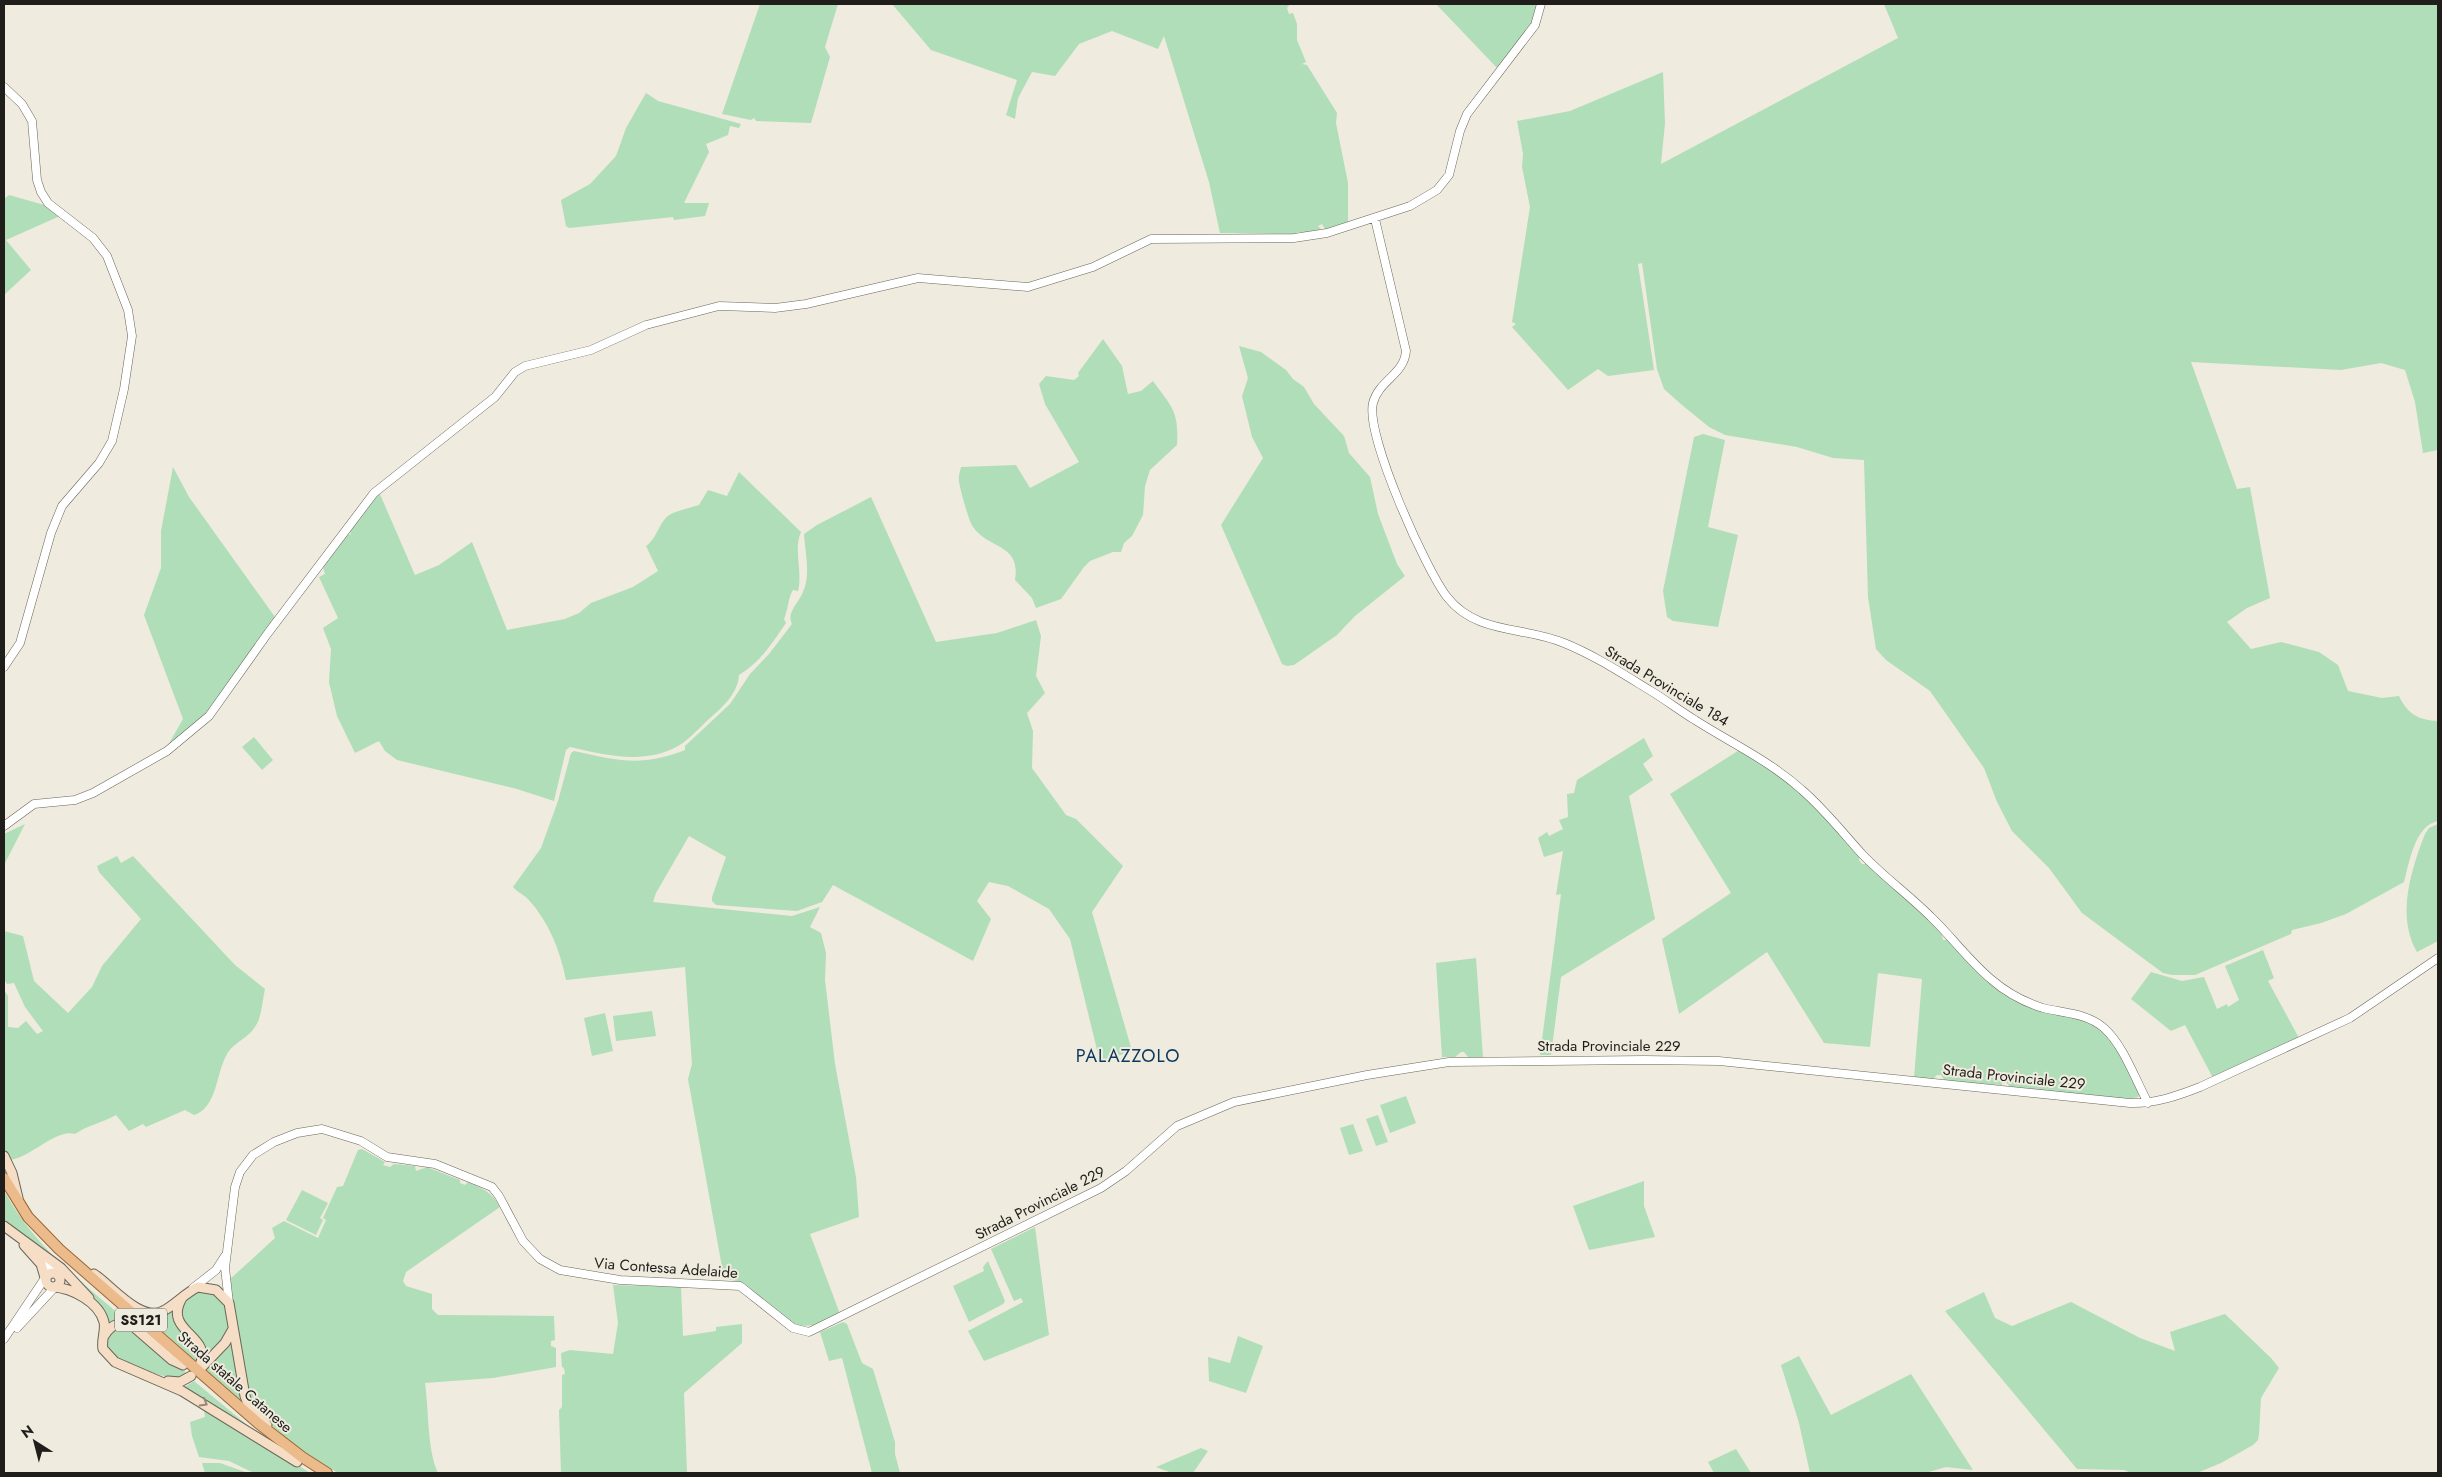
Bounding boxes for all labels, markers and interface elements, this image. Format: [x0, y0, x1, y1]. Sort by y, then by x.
street label: Strada Provinciale 184 [1601, 640, 1733, 732]
street label: Strada Provinciale 229 [1537, 1035, 1681, 1057]
district label: PALAZZOLO [1076, 1043, 1180, 1069]
street label: Strada Provinciale 229 [1942, 1059, 2086, 1095]
street label: Strada Provinciale 229 [971, 1161, 1109, 1245]
street label: Via Contessa Adelaide [593, 1252, 739, 1284]
road number: SS121 [115, 1308, 167, 1332]
street label: Strada statale Catanese [173, 1326, 297, 1438]
one-way arrow [198, 1397, 207, 1407]
north arrow [10, 1417, 60, 1467]
text: N [17, 1420, 38, 1443]

